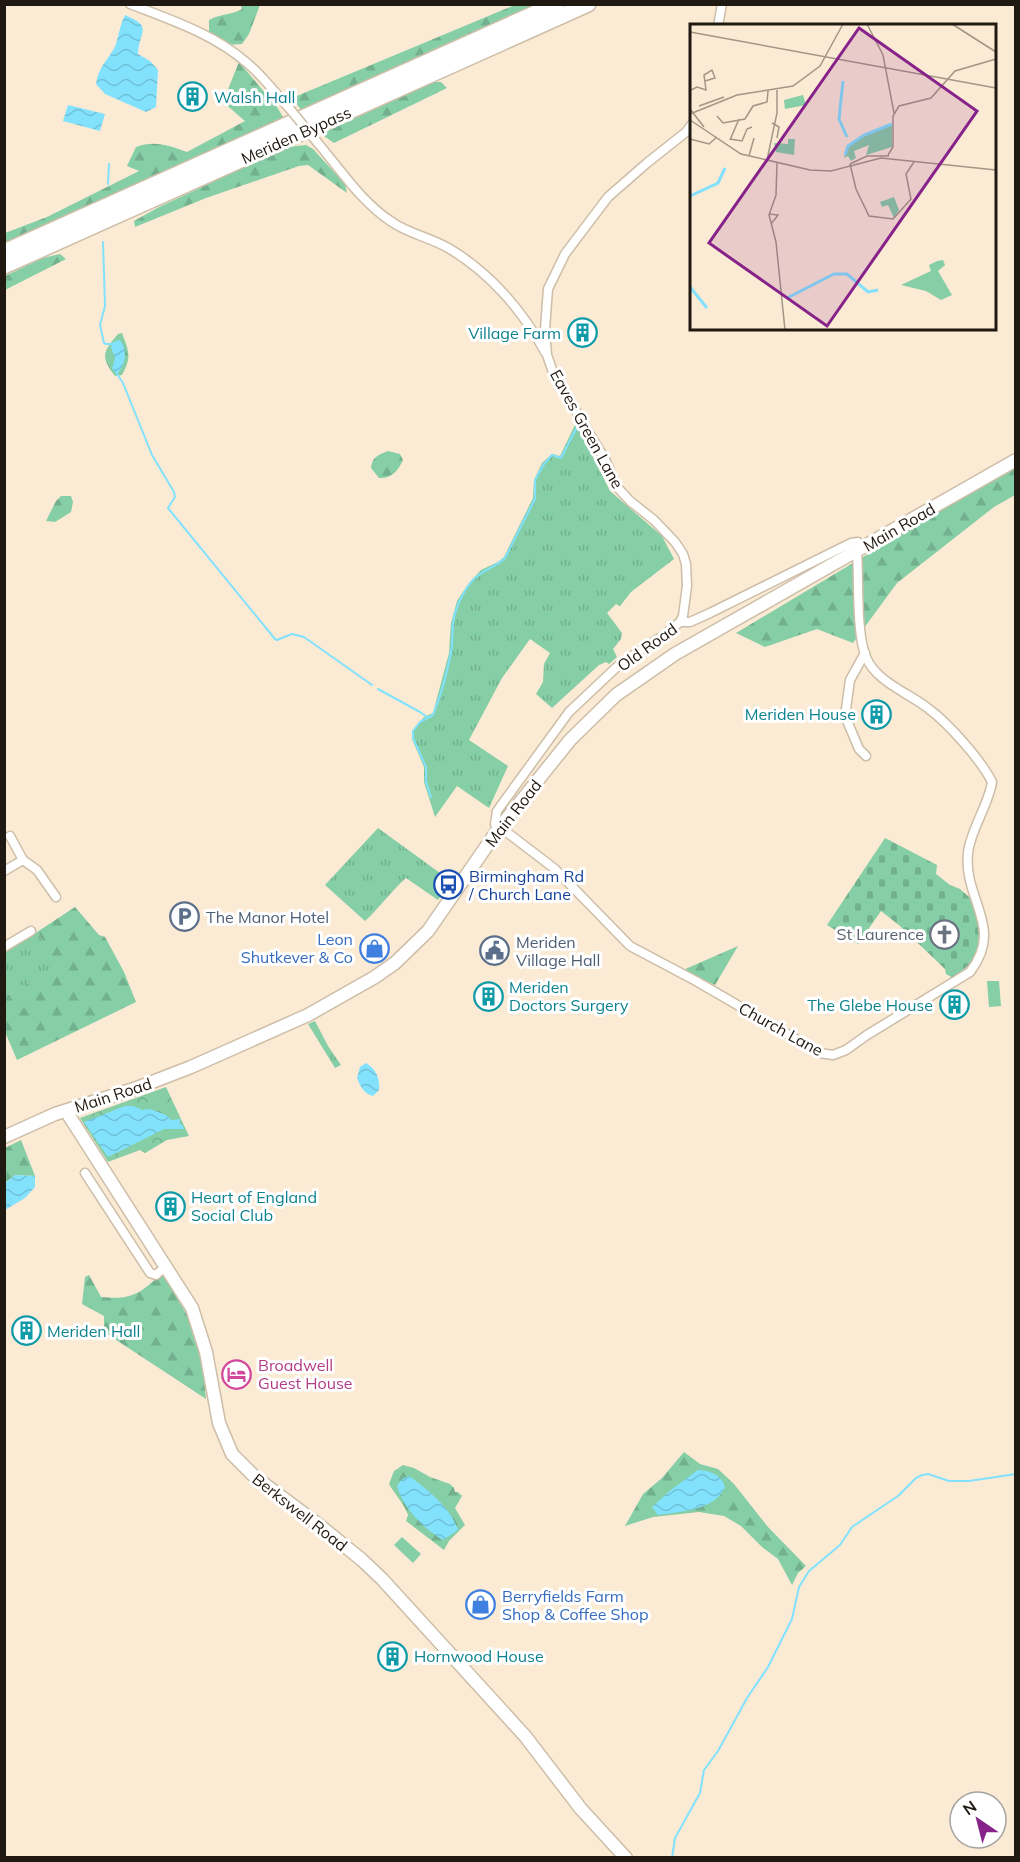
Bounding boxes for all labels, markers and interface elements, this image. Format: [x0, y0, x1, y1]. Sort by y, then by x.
inset map [690, 24, 996, 330]
building icon: Walsh Hall [177, 81, 209, 113]
place label: Walsh Hall [214, 87, 295, 107]
street label: Meriden Bypass [238, 102, 354, 168]
building icon: Village Farm [566, 317, 598, 349]
place label: Village Farm [468, 323, 561, 343]
street label: Eaves Green Lane [546, 366, 628, 492]
street label: Main Road [859, 498, 939, 556]
street label: Old Road [613, 619, 681, 675]
building icon: Meriden House [861, 698, 893, 730]
place label: Meriden House [745, 704, 856, 724]
street label: Main Road [481, 775, 545, 851]
place label: Birmingham Rd / Church Lane [468, 866, 584, 904]
bus stop icon: Birmingham Rd / Church Lane [432, 869, 464, 901]
parking icon: The Manor Hotel [169, 901, 201, 933]
place label: The Manor Hotel [206, 907, 329, 927]
church icon: St Laurence [929, 918, 961, 950]
place label: St Laurence [836, 924, 924, 944]
place label: Leon Shutkever & Co [241, 929, 353, 967]
shop icon: Leon Shutkever & Co [358, 932, 390, 964]
place label: Meriden Village Hall [516, 932, 600, 970]
public building icon: Meriden Village Hall [479, 935, 511, 967]
place label: Meriden Doctors Surgery [509, 977, 629, 1015]
building icon: Meriden Doctors Surgery [472, 980, 504, 1012]
building icon: The Glebe House [938, 989, 970, 1021]
place label: The Glebe House [807, 995, 933, 1015]
street label: Church Lane [735, 998, 827, 1060]
street label: Main Road [72, 1073, 154, 1117]
place label: Heart of England Social Club [191, 1187, 317, 1225]
building icon: Heart of England Social Club [154, 1190, 186, 1222]
building icon: Meriden Hall [10, 1315, 42, 1347]
place label: Meriden Hall [47, 1321, 140, 1341]
place label: Broadwell Guest House [258, 1355, 353, 1393]
hotel icon: Broadwell Guest House [221, 1358, 253, 1390]
street label: Berkswell Road [249, 1469, 351, 1555]
place label: Berryfields Farm Shop & Coffee Shop [502, 1586, 649, 1624]
shop icon: Berryfields Farm Shop & Coffee Shop [465, 1589, 497, 1621]
building icon: Hornwood House [377, 1640, 409, 1672]
place label: Hornwood House [414, 1646, 544, 1666]
north arrow [948, 1790, 1008, 1850]
text: N [959, 1796, 980, 1819]

